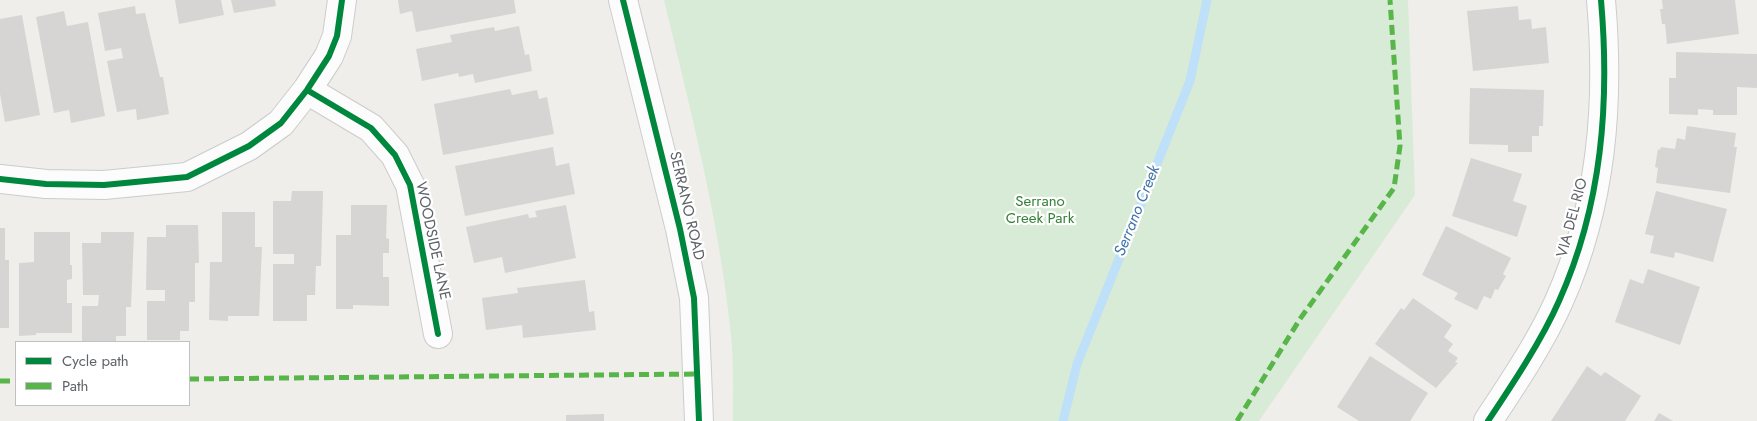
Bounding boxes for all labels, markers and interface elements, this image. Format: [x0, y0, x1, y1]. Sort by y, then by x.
street label: SERRANO ROAD [665, 150, 707, 262]
water label: Serrano Creek [1111, 163, 1165, 259]
street label: VIA DEL RIO [1554, 176, 1592, 260]
street label: WOODSIDE LANE [411, 180, 453, 302]
park label: Serrano Creek Park [1006, 193, 1074, 228]
legend [15, 341, 190, 406]
text: Cycle path [62, 350, 129, 372]
text: Path [62, 375, 88, 397]

